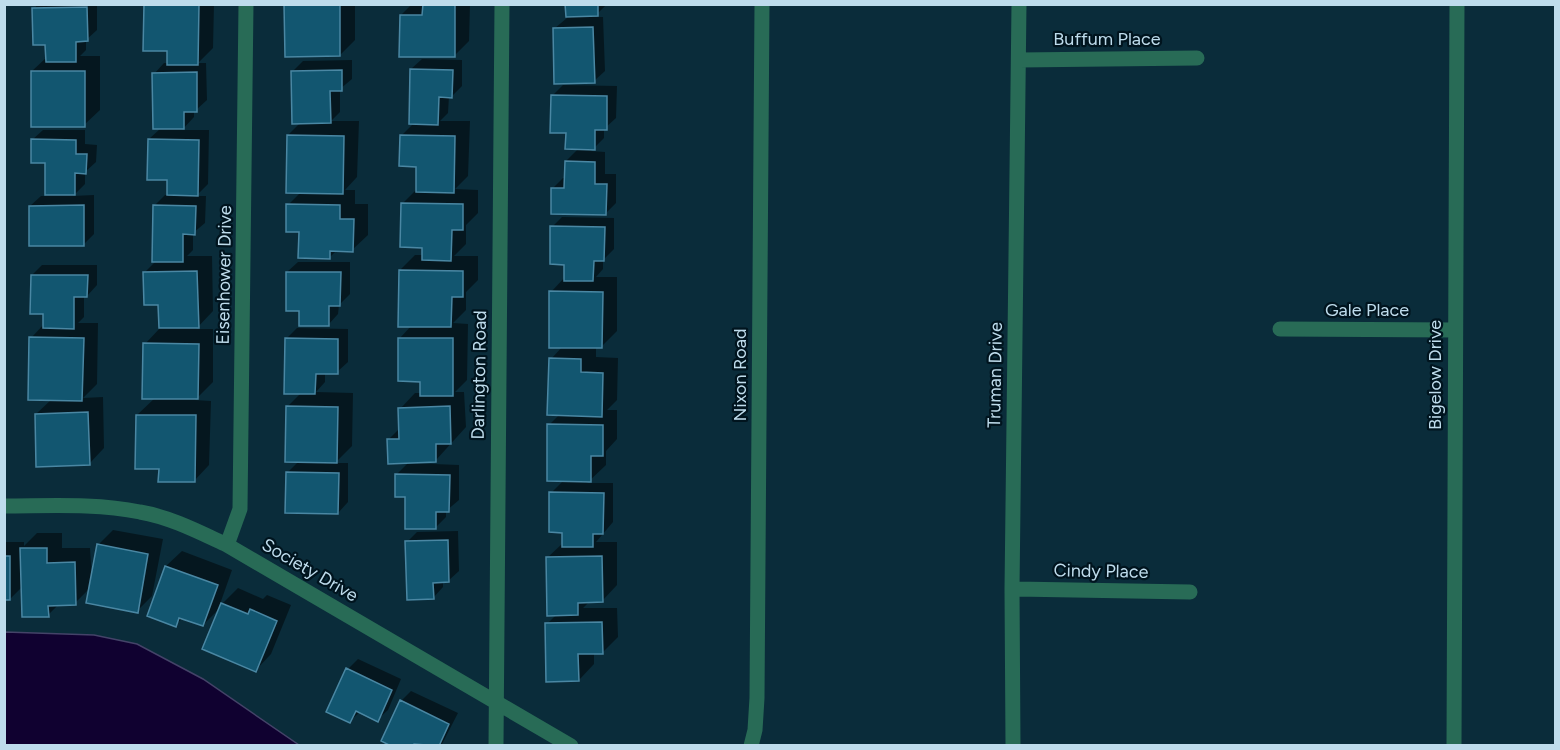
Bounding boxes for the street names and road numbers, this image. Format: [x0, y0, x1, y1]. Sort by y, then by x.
street label: Buffum Place [1053, 28, 1161, 50]
street label: Eisenhower Drive [212, 205, 236, 345]
street label: Gale Place [1325, 299, 1409, 321]
street label: Darlington Road [467, 310, 491, 440]
street label: Bigelow Drive [1424, 320, 1446, 430]
street label: Truman Drive [983, 322, 1007, 428]
street label: Nixon Road [729, 329, 751, 421]
street label: Society Drive [258, 534, 362, 607]
street label: Cindy Place [1053, 559, 1149, 583]

